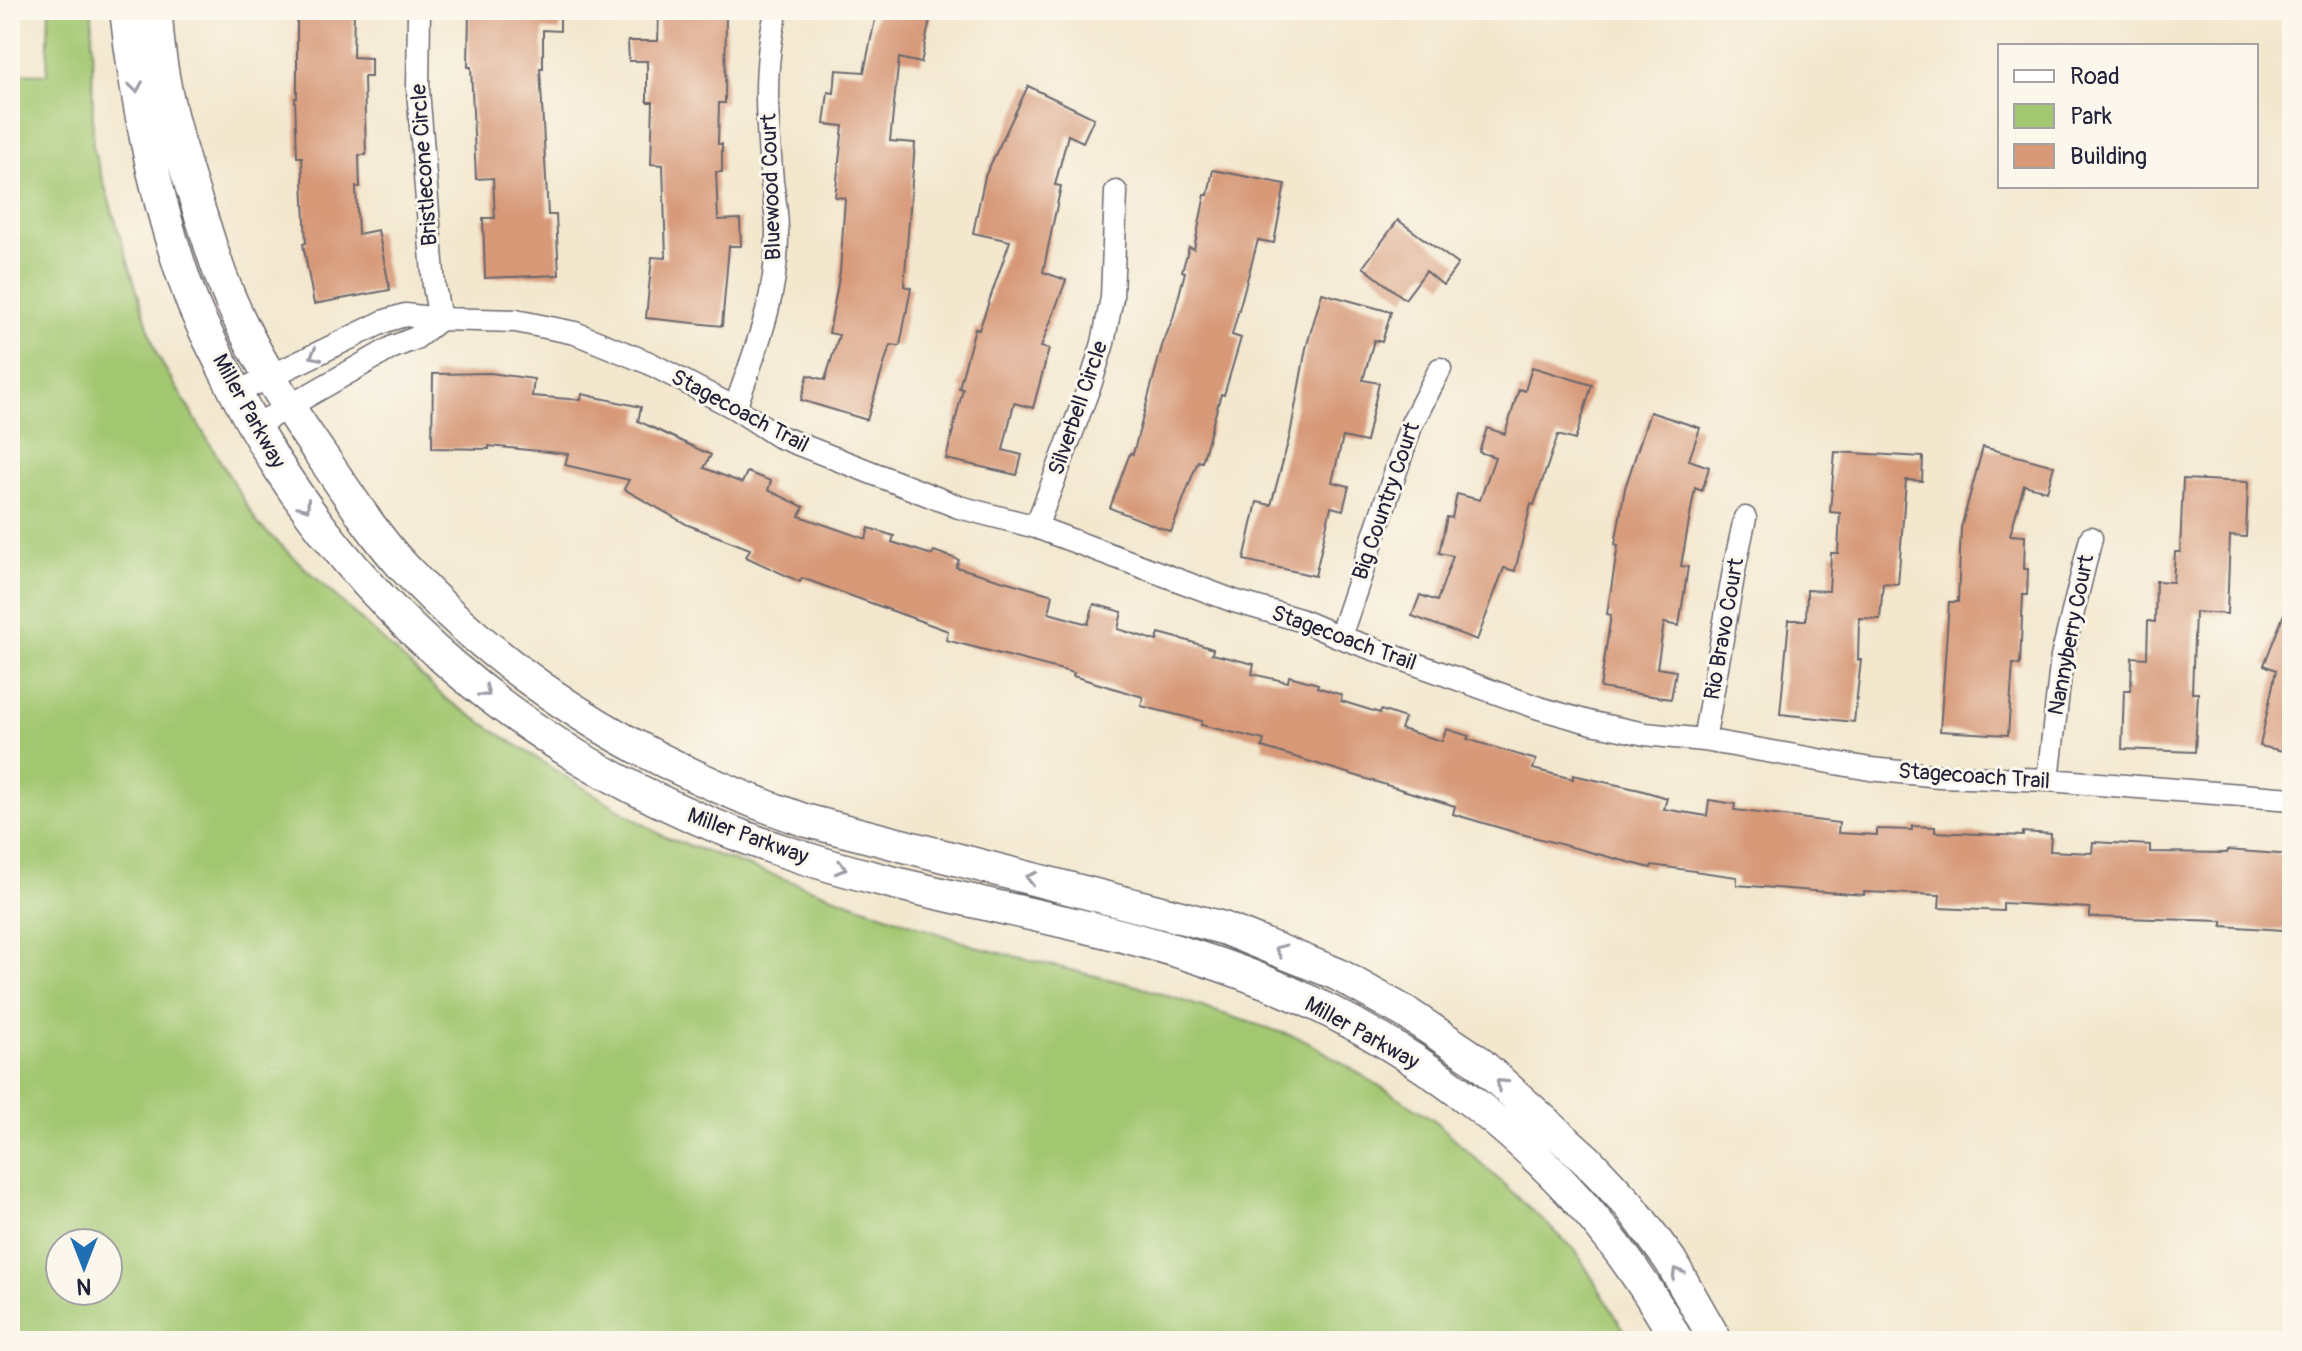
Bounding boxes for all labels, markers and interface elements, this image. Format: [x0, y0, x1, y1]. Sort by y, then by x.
legend [1998, 44, 2258, 188]
text: Road [2070, 62, 2120, 91]
one-way arrow [127, 81, 144, 94]
street label: Bristlecone Circle [404, 83, 444, 247]
text: Park [2070, 102, 2112, 131]
street label: Bluewood Court [754, 113, 788, 261]
text: Building [2070, 142, 2147, 171]
street label: Silverbell Circle [1042, 337, 1114, 479]
one-way arrow [309, 345, 323, 361]
street label: Miller Parkway [206, 349, 292, 473]
street label: Stagecoach Trail [666, 363, 814, 459]
street label: Big Country Court [1346, 418, 1426, 584]
one-way arrow [295, 498, 310, 512]
street label: Nannyberry Court [2042, 552, 2100, 718]
street label: Rio Bravo Court [1698, 556, 1750, 702]
street label: Stagecoach Trail [1268, 599, 1420, 677]
one-way arrow [476, 683, 491, 697]
street label: Stagecoach Trail [1897, 757, 2051, 795]
street label: Miller Parkway [684, 801, 812, 871]
one-way arrow [834, 858, 848, 875]
one-way arrow [1024, 870, 1038, 887]
one-way arrow [1274, 943, 1288, 959]
street label: Miller Parkway [1300, 990, 1424, 1076]
one-way arrow [1496, 1078, 1510, 1093]
north arrow [44, 1227, 124, 1307]
one-way arrow [1671, 1267, 1687, 1282]
text: N [76, 1272, 91, 1300]

